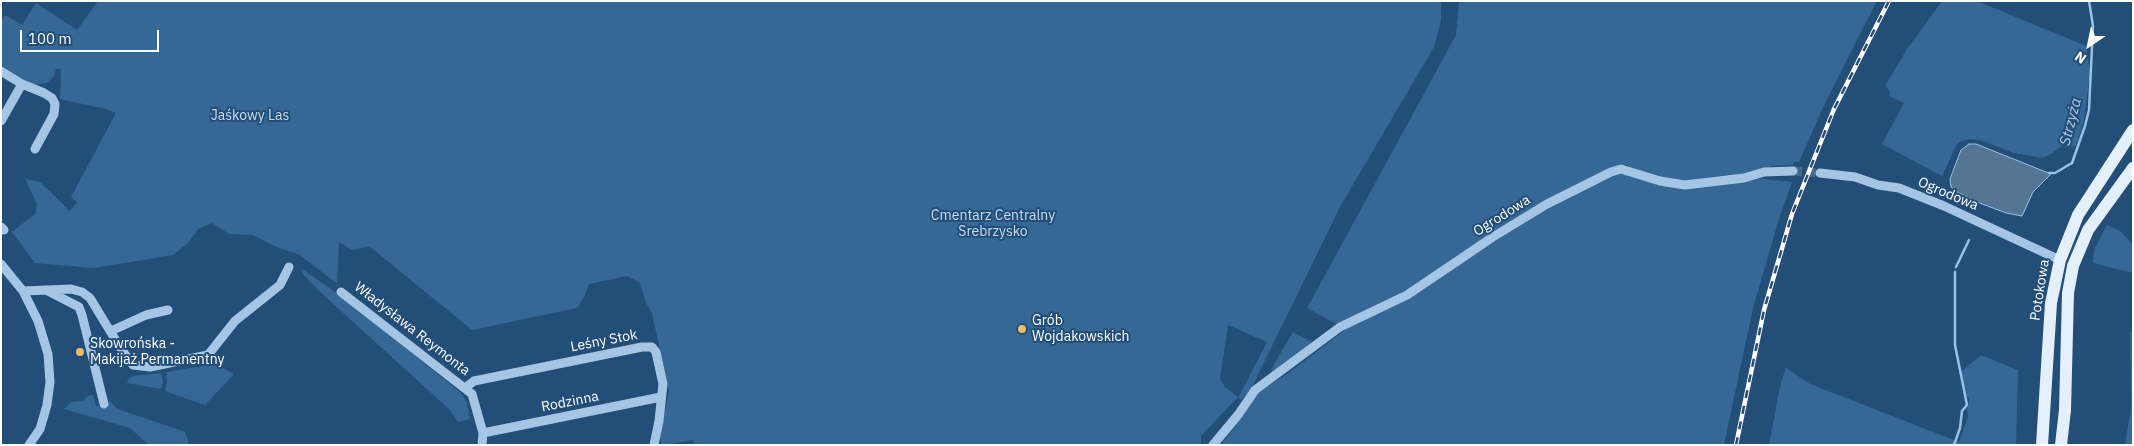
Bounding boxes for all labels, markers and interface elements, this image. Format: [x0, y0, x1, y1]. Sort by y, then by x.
scale bar [22, 20, 161, 52]
north arrow [2064, 20, 2114, 70]
text: 100 m [28, 29, 72, 48]
text: N [2071, 47, 2090, 68]
water label: Strzyża [2056, 96, 2086, 148]
park label: Jaśkowy Las [211, 108, 289, 124]
street label: Ogrodowa [1915, 174, 1981, 214]
street label: Ogrodowa [1470, 192, 1534, 240]
park label: Cmentarz Centralny Srebrzysko [931, 208, 1055, 240]
street label: Potokowa [2027, 258, 2053, 322]
street label: Władysława Reymonta [351, 279, 473, 379]
place label: Grób Wojdakowskich [1032, 313, 1130, 346]
marker: Grób Wojdakowskich [1016, 323, 1028, 335]
street label: Leśny Stok [569, 326, 639, 356]
place label: Skowrońska - Makijaż Permanentny [90, 336, 225, 368]
marker: Skowrońska - Makijaż Permanentny [74, 346, 86, 358]
street label: Rodzinna [540, 388, 600, 416]

